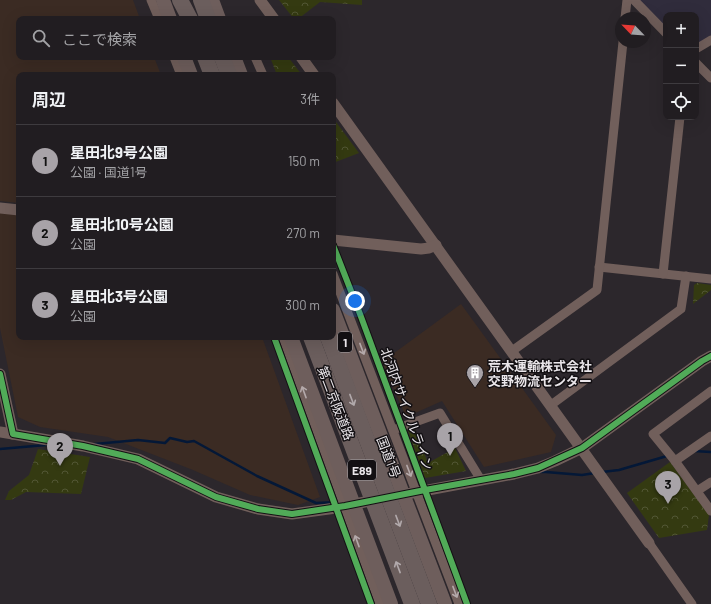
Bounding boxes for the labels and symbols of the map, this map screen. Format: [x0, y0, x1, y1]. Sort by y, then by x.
north arrow [615, 12, 651, 48]
your location [345, 291, 365, 311]
road number: 1 [338, 332, 352, 352]
one-way arrow [359, 343, 367, 355]
street label: 北河内サイクルライン [377, 345, 437, 473]
place label: 荒木運輸株式会社 交野物流センター [488, 358, 592, 389]
building icon: 荒木運輸株式会社 交野物流センター [465, 363, 485, 388]
street label: 第二京阪道路 [315, 364, 357, 442]
one-way arrow [299, 387, 307, 399]
one-way arrow [348, 393, 356, 405]
pin: 1 [437, 423, 463, 456]
pin: 2 [47, 433, 73, 466]
street label: 国道1号 [374, 434, 404, 480]
road number: E89 [348, 460, 376, 480]
one-way arrow [405, 464, 413, 476]
pin: 3 [655, 471, 681, 504]
one-way arrow [394, 515, 402, 527]
one-way arrow [353, 535, 361, 547]
one-way arrow [394, 561, 401, 574]
one-way arrow [451, 586, 459, 598]

